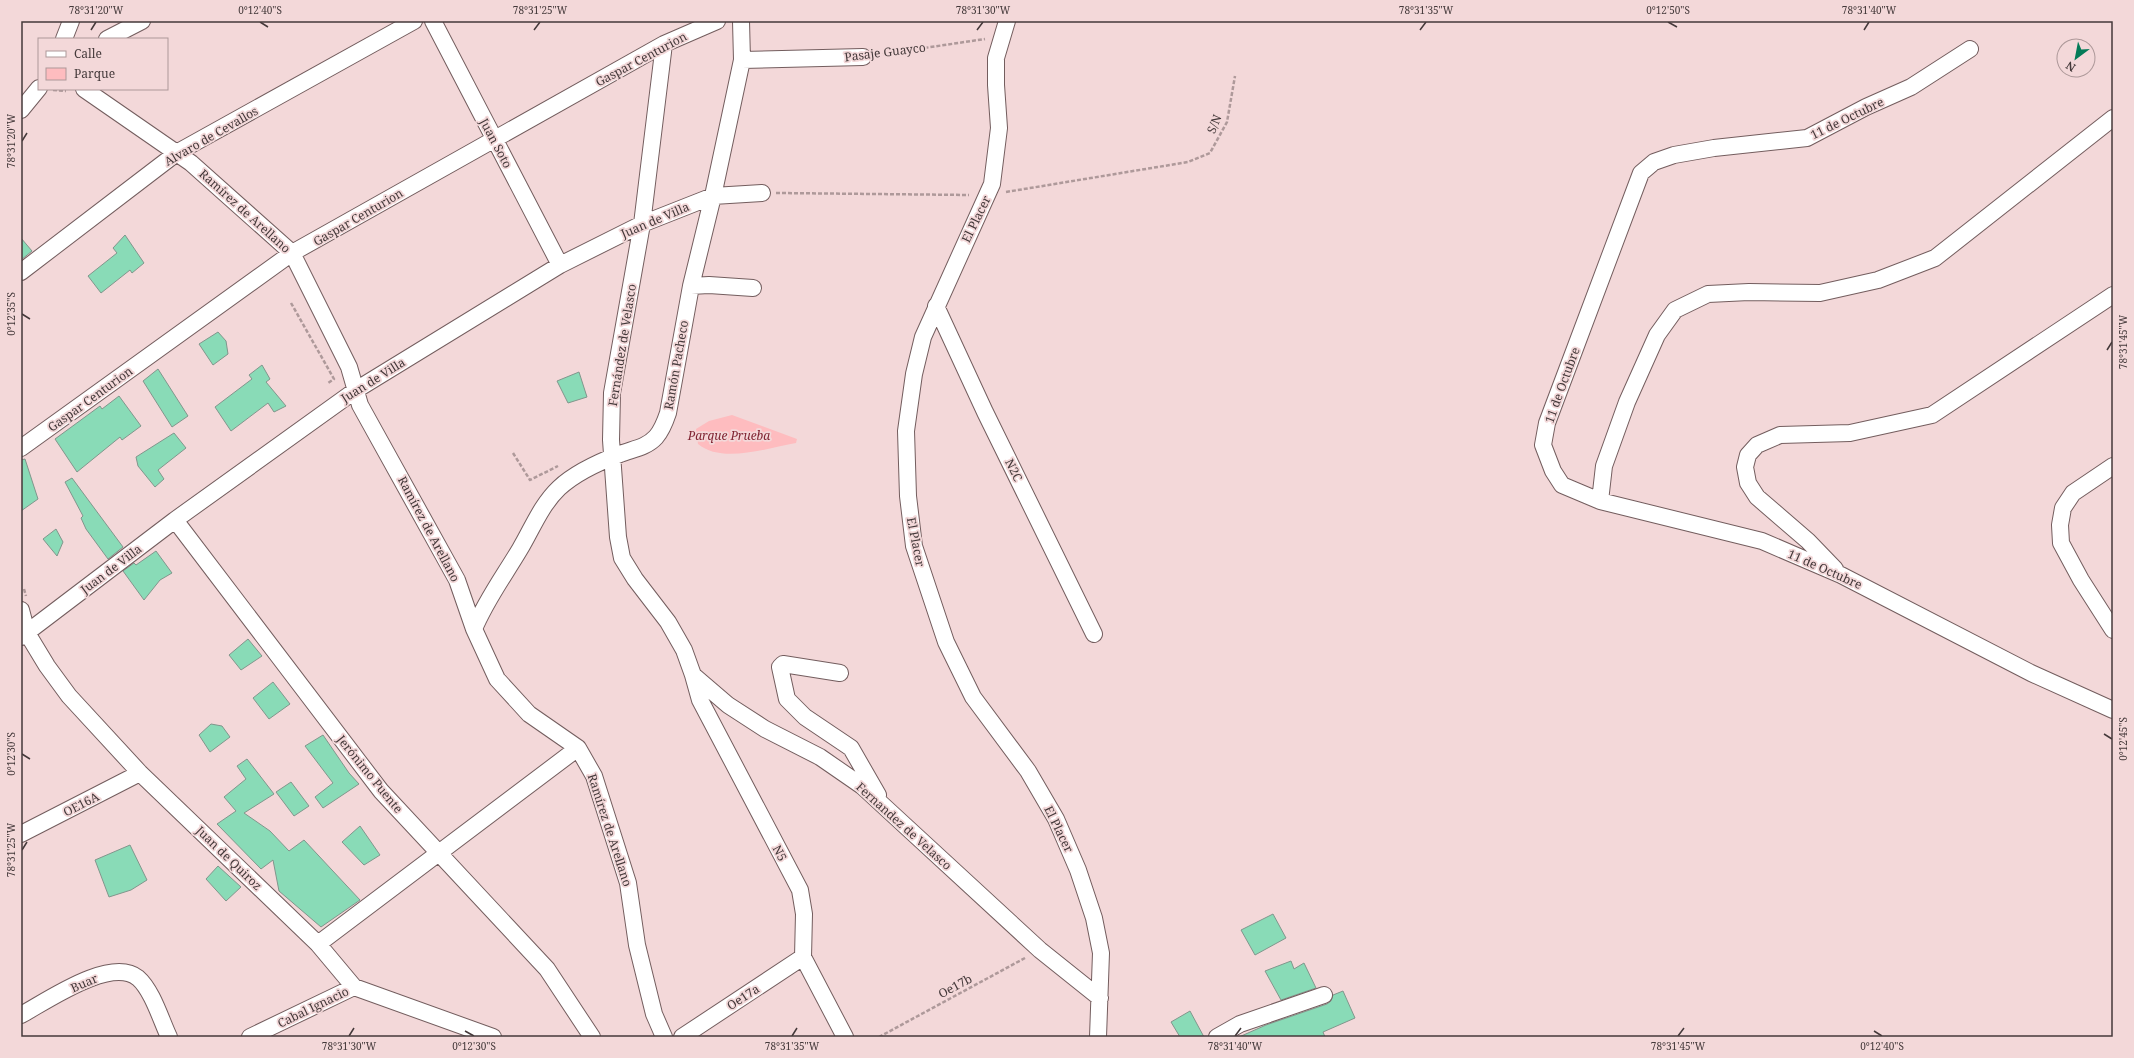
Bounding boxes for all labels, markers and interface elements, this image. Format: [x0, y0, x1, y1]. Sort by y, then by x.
text: 78°31'20"W [69, 3, 124, 17]
text: 0°12'40"S [238, 3, 282, 17]
text: 78°31'25"W [513, 3, 568, 17]
text: 78°31'30"W [956, 3, 1011, 17]
text: 78°31'35"W [1399, 3, 1454, 17]
text: 0°12'50"S [1646, 3, 1690, 17]
text: 78°31'40"W [1842, 3, 1897, 17]
street label: Gaspar Centurion [592, 28, 690, 90]
legend [38, 38, 168, 90]
north arrow [2056, 38, 2096, 78]
street label: Pasaje Guayco [843, 39, 927, 65]
text: Calle [74, 45, 102, 62]
text: N [2063, 58, 2078, 76]
text: Parque [74, 65, 115, 82]
street label: 11 de Octubre [1808, 93, 1886, 143]
street label: Alvaro de Cevallos [161, 102, 261, 170]
street label: S/N [1202, 112, 1226, 136]
text: 78°31'20"W [4, 113, 18, 168]
street label: Juan Soto [475, 114, 516, 171]
street label: Ramírez de Arellano [196, 165, 294, 257]
street label: Gaspar Centurion [310, 184, 406, 250]
street label: El Placer [957, 192, 995, 245]
street label: Juan de Villa [617, 198, 692, 242]
street label: Fernández de Velasco [604, 283, 640, 407]
text: 0°12'35"S [4, 292, 18, 336]
text: 78°31'45"W [2116, 314, 2130, 369]
street label: Ramón Pacheco [660, 319, 692, 411]
street label: 11 de Octubre [1540, 345, 1584, 425]
street label: Juan de Villa [337, 353, 408, 407]
street label: Gaspar Centurion [44, 362, 136, 436]
park label: Parque Prueba [687, 427, 770, 444]
street label: N2C [1001, 456, 1027, 484]
street label: Ramírez de Arellano [394, 473, 464, 585]
street label: El Placer [903, 516, 929, 569]
street label: Juan de Villa [76, 540, 145, 598]
street label: 11 de Octubre [1785, 545, 1865, 593]
text: 0°12'45"S [2116, 717, 2130, 761]
street label: Jerónimo Puente [333, 731, 407, 817]
text: 0°12'30"S [4, 732, 18, 776]
street label: Ramírez de Arellano [584, 772, 636, 889]
street label: Fernandez de Velasco [852, 778, 956, 874]
street label: OE16A [60, 787, 102, 820]
street label: El Placer [1040, 803, 1078, 856]
street label: Juan de Quiroz [192, 821, 266, 894]
text: 78°31'25"W [4, 822, 18, 877]
street label: N5 [769, 842, 791, 864]
street label: Buar [68, 969, 101, 996]
street label: Oe17b [935, 970, 975, 1002]
street label: Oe17a [723, 980, 763, 1014]
street label: Cabal Ignacio [275, 982, 351, 1032]
text: 78°31'30"W [322, 1039, 377, 1053]
text: 0°12'30"S [452, 1039, 496, 1053]
text: 78°31'35"W [765, 1039, 820, 1053]
text: 78°31'40"W [1208, 1039, 1263, 1053]
text: 78°31'45"W [1651, 1039, 1706, 1053]
text: 0°12'40"S [1860, 1039, 1904, 1053]

